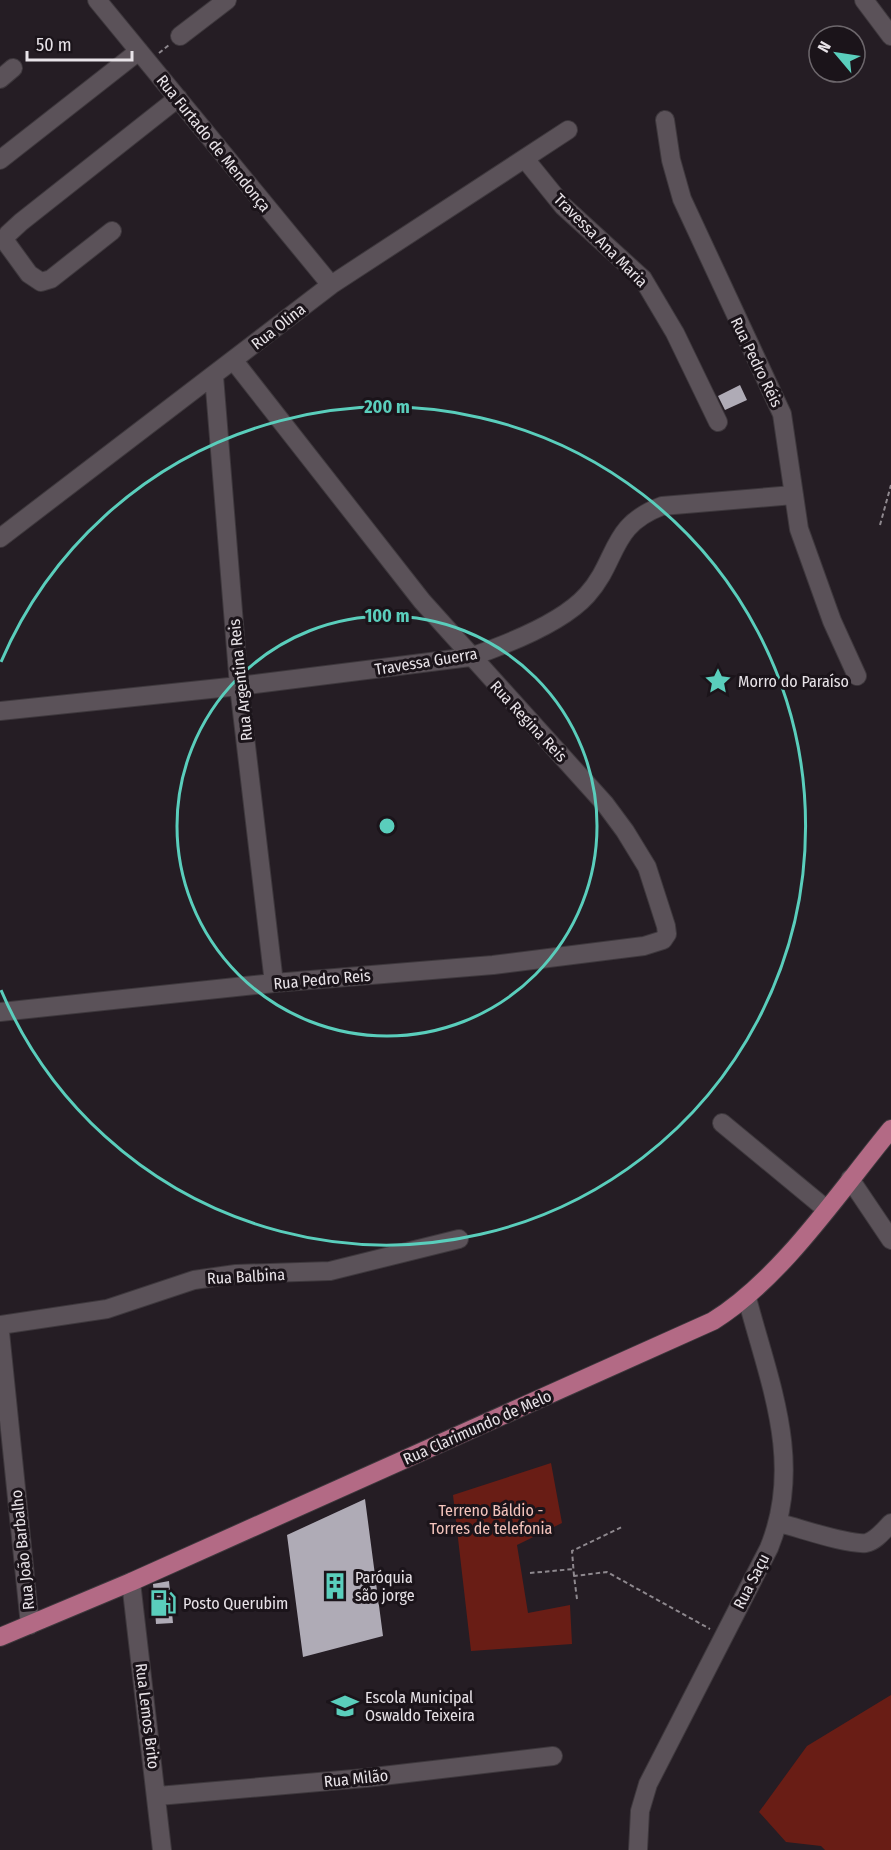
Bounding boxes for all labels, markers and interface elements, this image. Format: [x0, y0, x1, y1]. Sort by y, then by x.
scale bar [27, 24, 132, 62]
north arrow [807, 24, 867, 84]
text: 50 m [36, 34, 72, 56]
text: N [814, 38, 835, 56]
street label: Rua Furtado de Mendonça [153, 71, 275, 216]
street label: Travessa Ana Maria [550, 190, 652, 291]
street label: Rua Olina [248, 299, 309, 353]
street label: Rua Pedro Réis [727, 314, 787, 410]
text: 200 m [363, 396, 410, 418]
text: 100 m [365, 605, 409, 627]
street label: Rua Argentina Reis [225, 618, 256, 742]
street label: Travessa Guerra [373, 644, 479, 679]
place icon: Morro do Paraíso [703, 666, 733, 696]
place label: Morro do Paraíso [738, 672, 849, 691]
street label: Rua Regina Reis [486, 677, 571, 766]
centre of rings [377, 816, 397, 836]
street label: Rua Pedro Reis [273, 966, 372, 993]
street label: Rua Balbina [206, 1265, 286, 1288]
street label: Rua Clarimundo de Melo [400, 1386, 554, 1469]
street label: Rua João Barbalho [7, 1489, 38, 1611]
park label: Terreno Báldio - Torres de telefonia [430, 1501, 553, 1538]
street label: Rua Saçu [729, 1550, 773, 1612]
place label: Paróquia são jorge [355, 1568, 415, 1605]
building icon: Paróquia são jorge [320, 1571, 350, 1601]
fuel station icon: Posto Querubim [148, 1588, 178, 1618]
place label: Posto Querubim [183, 1594, 288, 1613]
street label: Rua Lemos Brito [132, 1662, 163, 1770]
place label: Escola Municipal Oswaldo Teixeira [365, 1688, 475, 1725]
school or university icon: Escola Municipal Oswaldo Teixeira [330, 1691, 360, 1721]
street label: Rua Milão [323, 1766, 389, 1791]

